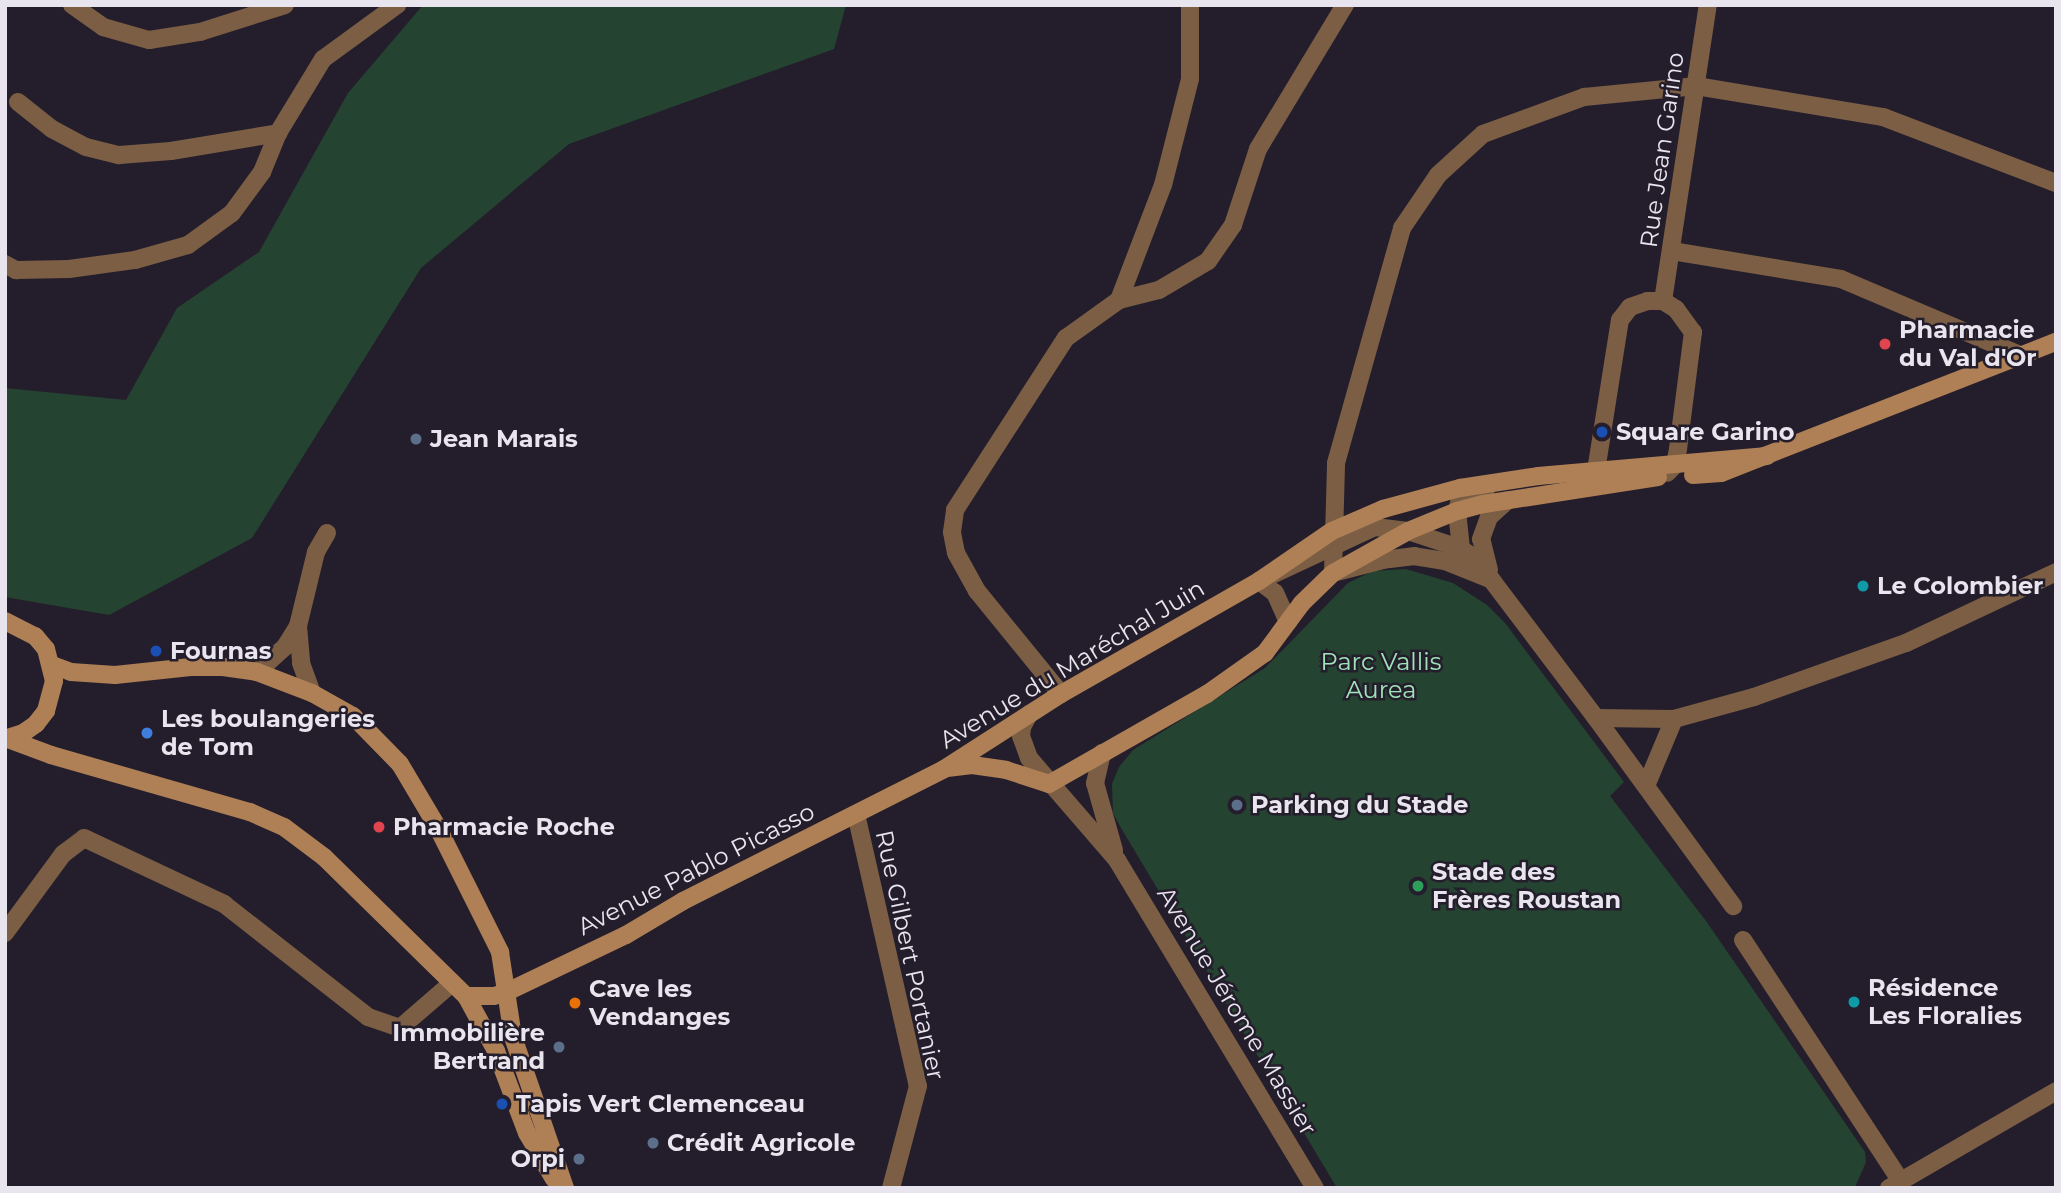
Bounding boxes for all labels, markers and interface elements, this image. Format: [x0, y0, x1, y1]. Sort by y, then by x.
street label: Rue Jean Garino [1634, 50, 1690, 250]
place label: Pharmacie du Val d'Or [1899, 316, 2037, 372]
marker: Pharmacie du Val d'Or [1877, 336, 1893, 352]
place label: Square Garino [1616, 418, 1794, 446]
marker: Square Garino [1594, 424, 1610, 440]
place label: Jean Marais [430, 425, 578, 453]
marker: Jean Marais [408, 431, 424, 447]
place label: Le Colombier [1877, 572, 2043, 600]
street label: Avenue du Maréchal Juin [934, 573, 1210, 755]
marker: Le Colombier [1855, 578, 1871, 594]
place label: Fournas [170, 637, 272, 665]
marker: Fournas [148, 643, 164, 659]
park label: Parc Vallis Aurea [1321, 648, 1441, 704]
place label: Les boulangeries de Tom [161, 705, 375, 761]
marker: Les boulangeries de Tom [139, 725, 155, 741]
place label: Parking du Stade [1251, 791, 1468, 819]
street label: Avenue Pablo Picasso [573, 797, 819, 941]
marker: Parking du Stade [1229, 797, 1245, 813]
place label: Pharmacie Roche [393, 813, 615, 841]
marker: Pharmacie Roche [371, 819, 387, 835]
street label: Rue Gilbert Portanier [869, 827, 951, 1083]
place label: Stade des Frères Roustan [1432, 858, 1621, 914]
marker: Stade des Frères Roustan [1410, 878, 1426, 894]
street label: Avenue Jérome Massier [1151, 881, 1323, 1141]
place label: Résidence Les Floralies [1868, 974, 2022, 1030]
place label: Cave les Vendanges [589, 975, 730, 1031]
marker: Résidence Les Floralies [1846, 994, 1862, 1010]
marker: Cave les Vendanges [567, 995, 583, 1011]
place label: Immobilière Bertrand [392, 1019, 545, 1075]
marker: Immobilière Bertrand [551, 1039, 567, 1055]
place label: Tapis Vert Clemenceau [516, 1090, 805, 1118]
marker: Tapis Vert Clemenceau [494, 1096, 510, 1112]
place label: Crédit Agricole [667, 1129, 855, 1157]
marker: Crédit Agricole [645, 1135, 661, 1151]
place label: Orpi [511, 1145, 565, 1173]
marker: Orpi [571, 1151, 587, 1167]

